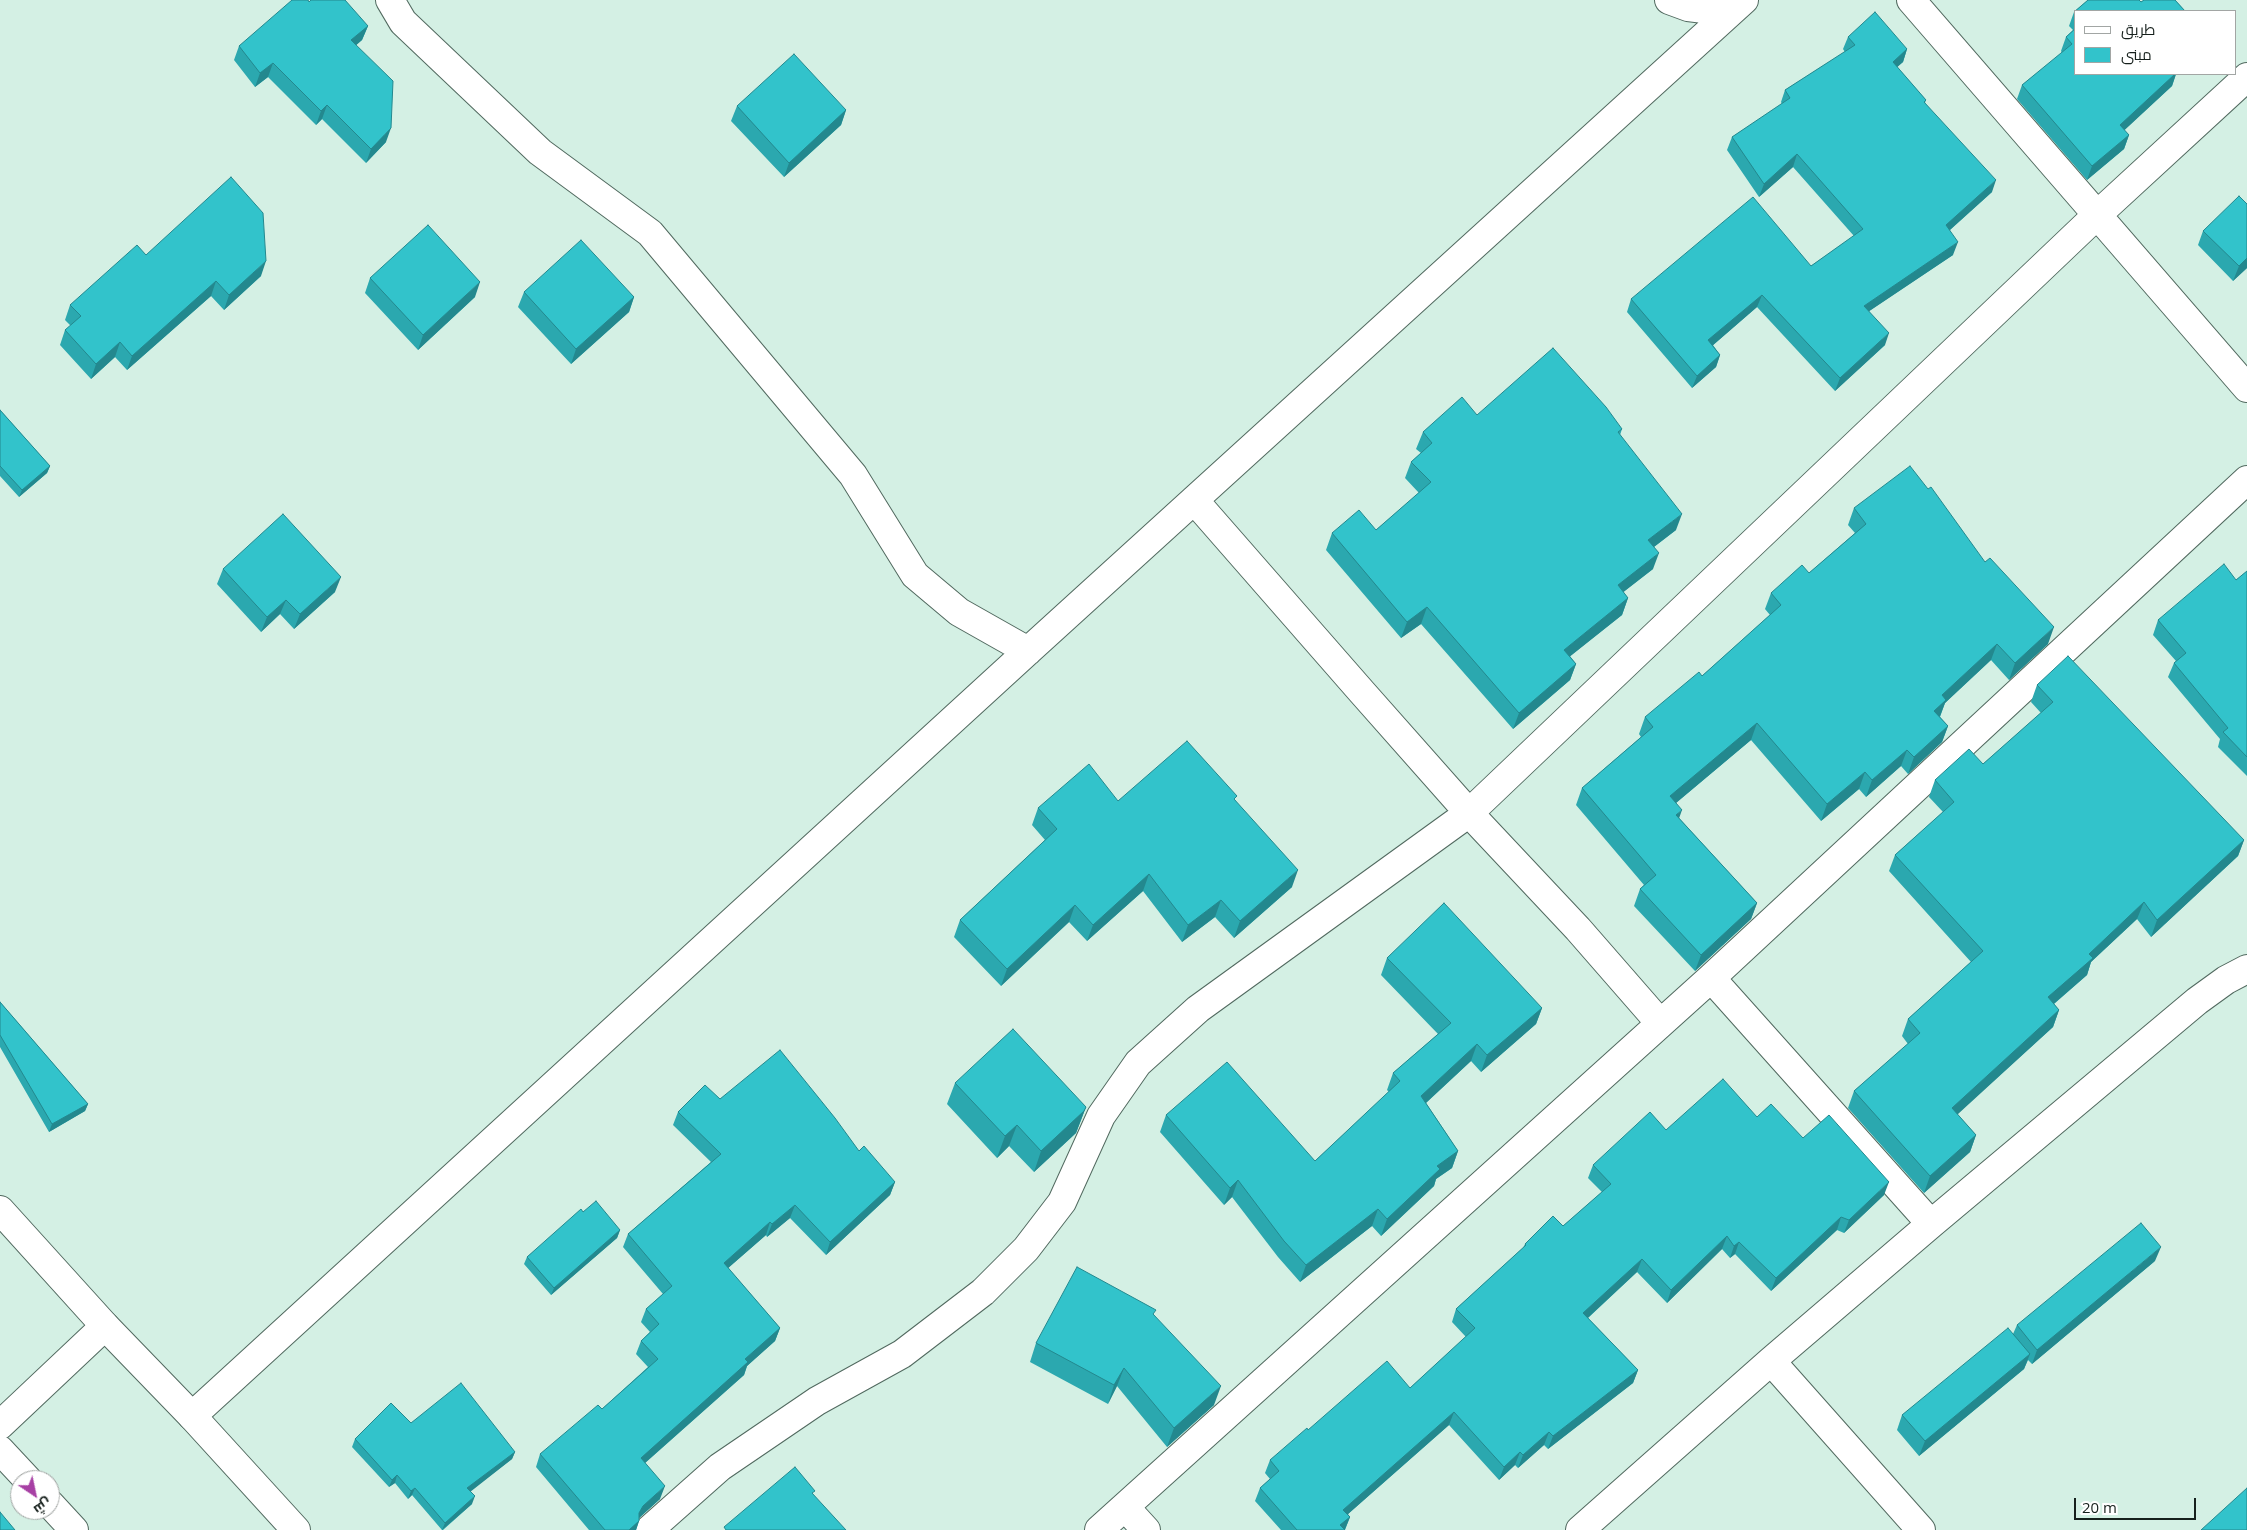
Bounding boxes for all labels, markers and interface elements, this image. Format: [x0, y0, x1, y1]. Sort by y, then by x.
legend [2074, 10, 2237, 75]
text: طريق [2121, 19, 2155, 39]
text: مبنى [2121, 44, 2152, 64]
north arrow [10, 1470, 60, 1520]
scale bar [2077, 1488, 2200, 1520]
text: ش [30, 1494, 56, 1520]
text: 20 m [2082, 1497, 2117, 1517]

